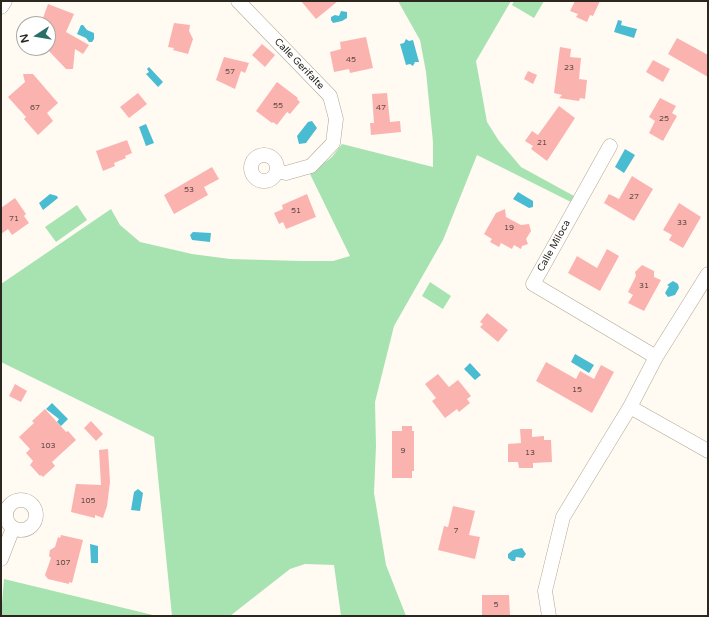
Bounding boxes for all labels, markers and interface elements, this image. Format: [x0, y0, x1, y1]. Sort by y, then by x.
north arrow [16, 16, 56, 56]
text: N [17, 33, 32, 44]
street label: Calle Gerifalte [272, 36, 326, 92]
house number: 45 [346, 55, 356, 65]
house number: 23 [564, 63, 574, 73]
house number: 57 [225, 67, 235, 77]
house number: 55 [273, 101, 283, 111]
house number: 67 [30, 103, 40, 113]
house number: 47 [376, 103, 386, 113]
house number: 25 [659, 114, 669, 124]
house number: 21 [537, 138, 547, 148]
house number: 53 [184, 185, 194, 195]
house number: 27 [629, 192, 639, 202]
house number: 51 [291, 206, 301, 216]
house number: 71 [9, 214, 19, 224]
street label: Calle Miloca [535, 218, 573, 274]
house number: 33 [677, 218, 687, 228]
house number: 19 [504, 223, 514, 233]
house number: 31 [639, 281, 649, 291]
house number: 15 [572, 385, 582, 395]
house number: 103 [40, 441, 56, 451]
house number: 9 [400, 446, 406, 456]
house number: 13 [525, 448, 535, 458]
house number: 105 [80, 496, 96, 506]
house number: 7 [453, 526, 459, 536]
house number: 107 [55, 558, 71, 568]
house number: 5 [493, 600, 499, 610]

